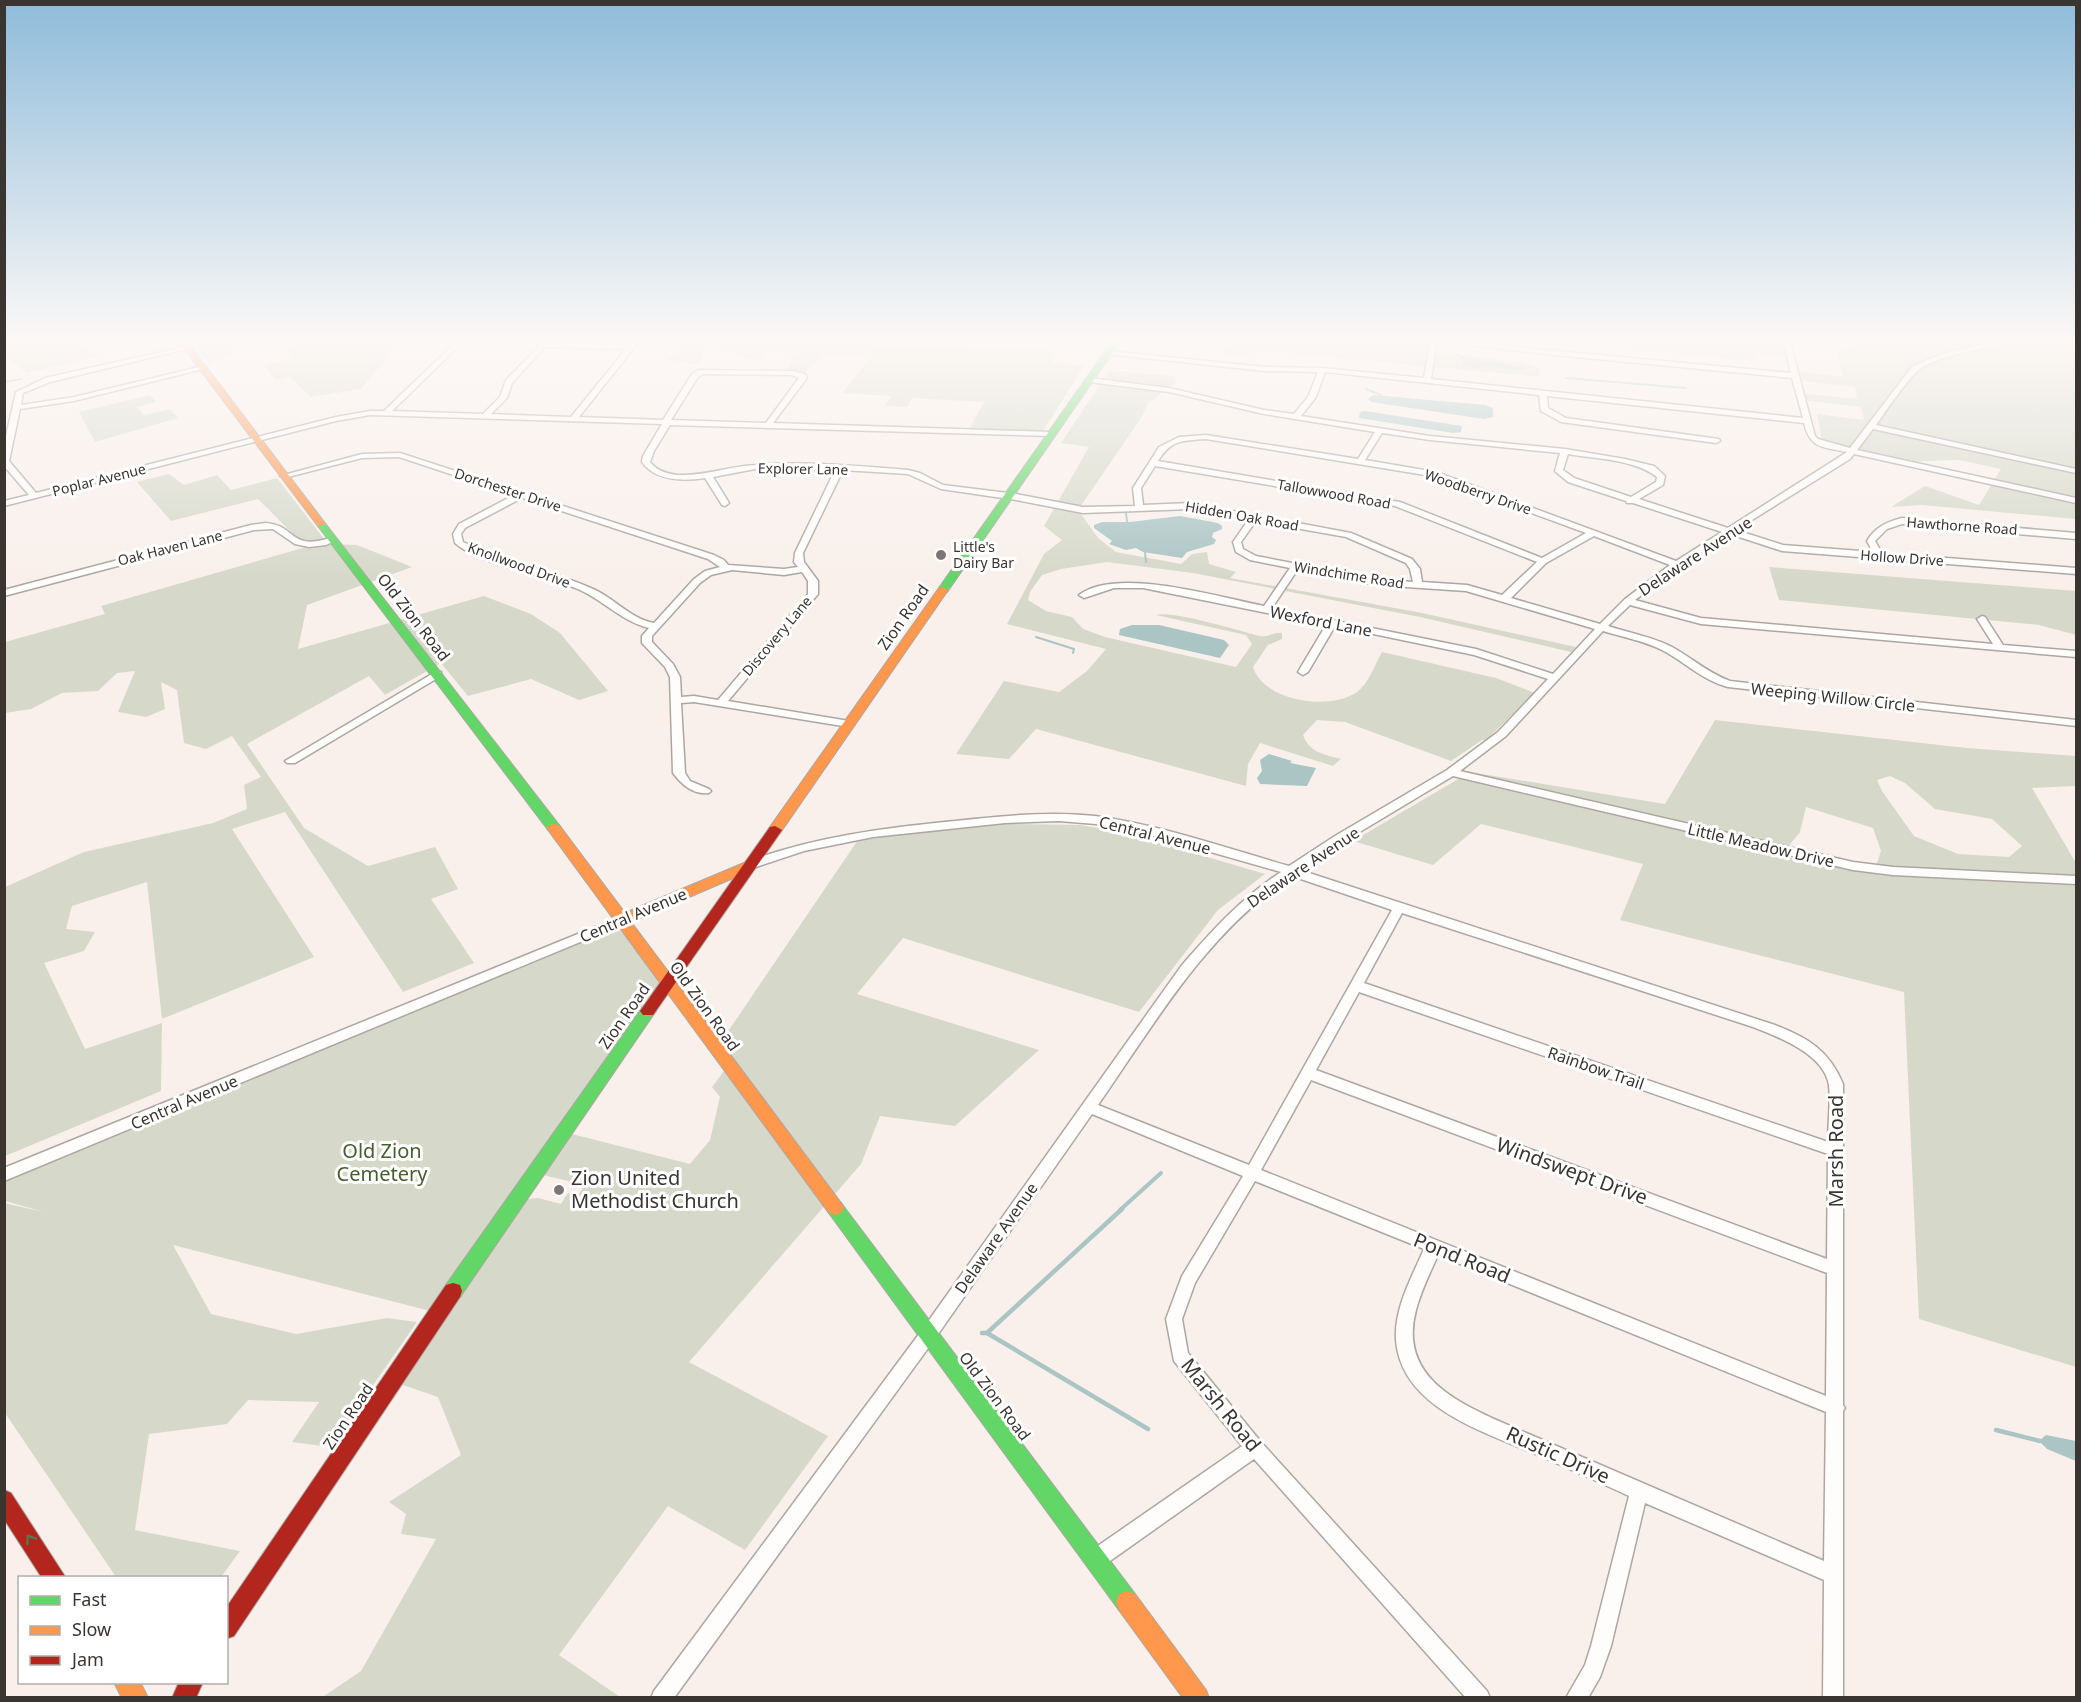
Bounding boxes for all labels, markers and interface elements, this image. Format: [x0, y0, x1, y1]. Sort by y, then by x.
street label: Explorer Lane [758, 458, 848, 479]
street label: Poplar Avenue [50, 459, 148, 500]
street label: Dorchester Drive [452, 463, 564, 516]
street label: Woodberry Drive [1422, 464, 1534, 519]
street label: Tallowwood Road [1276, 474, 1392, 513]
street label: Hidden Oak Road [1184, 496, 1300, 535]
street label: Delaware Avenue [1634, 511, 1756, 601]
street label: Hawthorne Road [1906, 512, 2018, 539]
street label: Oak Haven Lane [116, 525, 224, 570]
street label: Knollwood Drive [465, 537, 573, 592]
place label: Little's Dairy Bar [953, 537, 1014, 572]
street label: Hollow Drive [1860, 545, 1944, 570]
marker: Little's Dairy Bar [934, 548, 948, 562]
street label: Windchime Road [1293, 556, 1405, 593]
street label: Old Zion Road [373, 568, 455, 666]
street label: Zion Road [872, 580, 934, 654]
street label: Discovery Lane [738, 592, 816, 680]
street label: Wexford Lane [1268, 600, 1374, 642]
street label: Weeping Willow Circle [1750, 677, 1916, 717]
street label: Central Avenue [1097, 810, 1213, 860]
street label: Little Meadow Drive [1686, 817, 1836, 873]
street label: Delaware Avenue [1243, 821, 1363, 913]
street label: Central Avenue [576, 882, 690, 948]
street label: Old Zion Road [665, 957, 745, 1055]
street label: Zion Road [593, 979, 655, 1053]
street label: Rainbow Trail [1545, 1041, 1647, 1095]
street label: Central Avenue [127, 1069, 241, 1135]
street label: Marsh Road [1822, 1095, 1849, 1207]
street label: Windswept Drive [1493, 1131, 1652, 1210]
park label: Old Zion Cemetery [337, 1137, 428, 1187]
place label: Zion United Methodist Church [571, 1164, 739, 1214]
street label: Delaware Avenue [949, 1178, 1043, 1298]
marker: Zion United Methodist Church [552, 1183, 566, 1197]
street label: Pond Road [1410, 1226, 1515, 1289]
street label: Old Zion Road [954, 1347, 1036, 1445]
street label: Marsh Road [1175, 1352, 1267, 1457]
street label: Zion Road [318, 1379, 378, 1453]
street label: Rustic Drive [1502, 1420, 1614, 1489]
one-way arrow [26, 1534, 37, 1545]
legend [18, 1576, 228, 1684]
text: Fast [72, 1587, 107, 1611]
text: Slow [72, 1617, 111, 1641]
text: Jam [70, 1647, 104, 1671]

